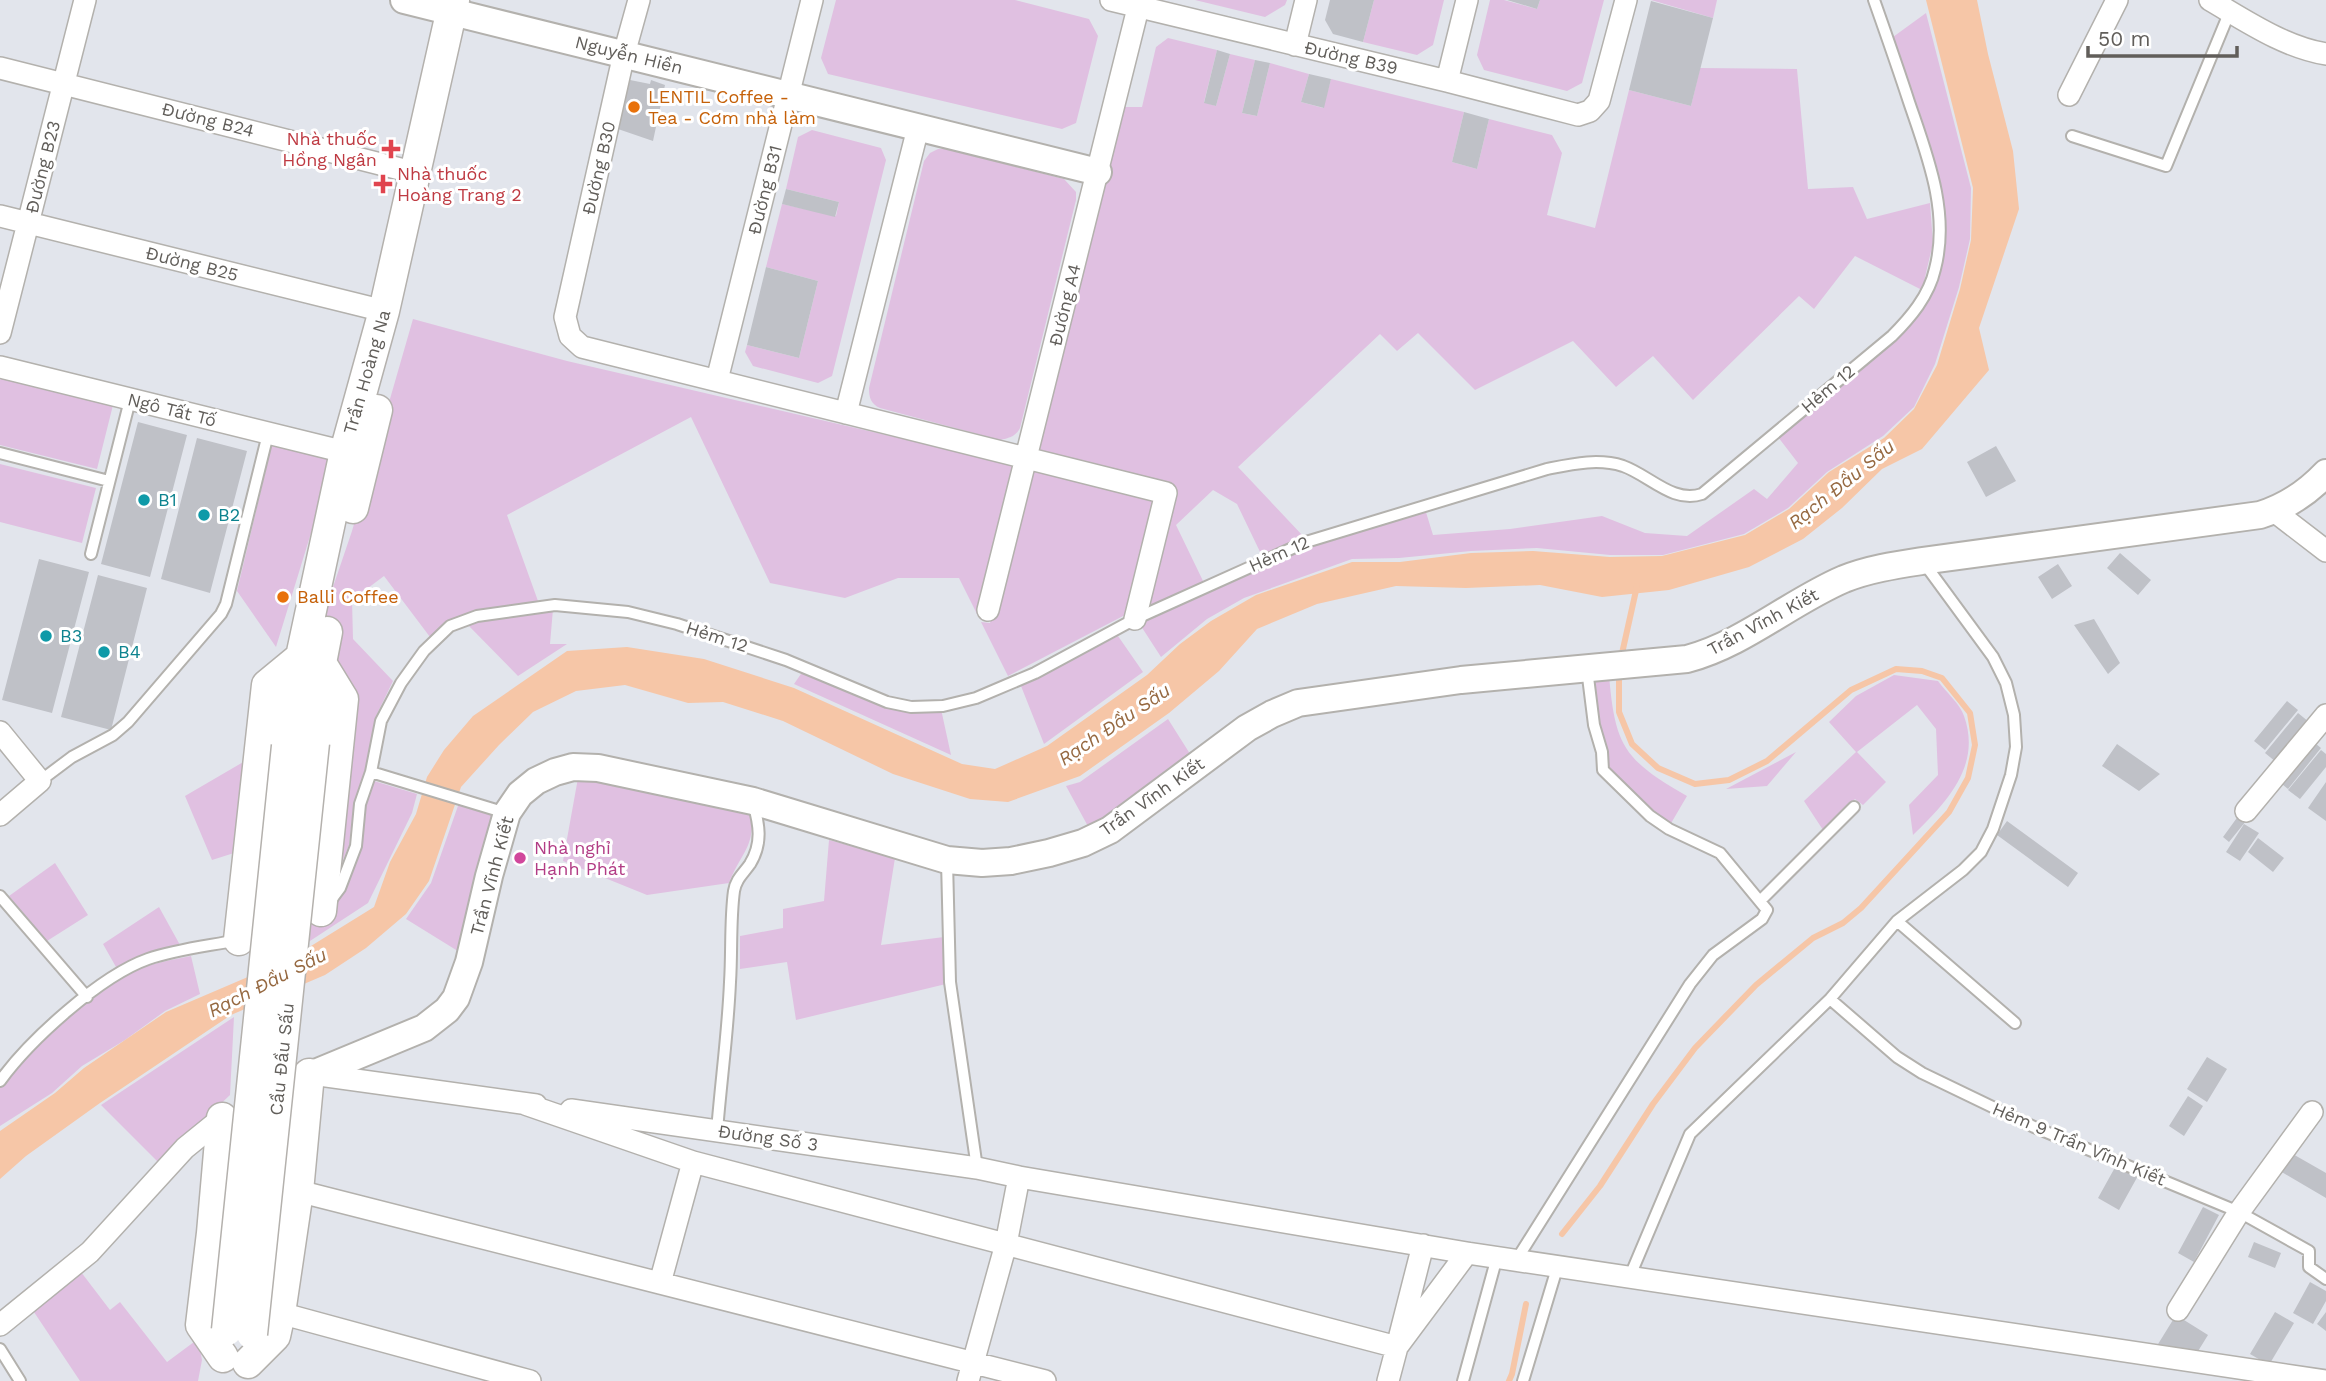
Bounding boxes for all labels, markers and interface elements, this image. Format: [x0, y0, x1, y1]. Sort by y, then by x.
scale bar [2088, 14, 2237, 58]
text: 50 m [2098, 26, 2150, 51]
street label: Nguyễn Hiền [573, 31, 685, 78]
street label: Đường B39 [1302, 37, 1400, 78]
place label: LENTIL Coffee - Tea - Cơm nhà làm [648, 86, 816, 128]
street label: Đường B24 [160, 98, 257, 141]
marker: LENTIL Coffee - Tea - Cơm nhà làm [626, 99, 642, 115]
street label: Đường B23 [21, 118, 64, 215]
street label: Đường B30 [578, 119, 619, 217]
place label: Nhà thuốc Hồng Ngân [282, 128, 377, 170]
marker: Nhà thuốc Hồng Ngân [383, 141, 399, 157]
street label: Đường B31 [743, 143, 786, 237]
place label: Nhà thuốc Hoàng Trang 2 [397, 163, 522, 205]
marker: Nhà thuốc Hoàng Trang 2 [375, 176, 391, 192]
street label: Đường B25 [144, 242, 241, 285]
street label: Đường A4 [1044, 261, 1085, 348]
street label: Trần Hoàng Na [339, 307, 394, 436]
street label: Hẻm 12 [1796, 360, 1859, 417]
street label: Ngô Tất Tố [126, 388, 219, 431]
water label: Rạch Đầu Sấu [1784, 435, 1899, 534]
place label: B1 [158, 489, 177, 510]
marker: B1 [136, 492, 152, 508]
place label: B2 [218, 504, 240, 525]
marker: B2 [196, 507, 212, 523]
street label: Hẻm 12 [1245, 531, 1312, 576]
street label: Trần Vĩnh Kiết [1704, 583, 1822, 660]
place label: Balli Coffee [297, 586, 399, 607]
marker: Balli Coffee [275, 589, 291, 605]
street label: Hẻm 12 [684, 617, 751, 656]
place label: B3 [60, 625, 82, 646]
marker: B3 [38, 628, 54, 644]
place label: B4 [118, 641, 141, 662]
marker: B4 [96, 644, 112, 660]
water label: Rạch Đầu Sấu [1054, 679, 1175, 770]
street label: Trần Vĩnh Kiết [1095, 753, 1208, 840]
street label: Trần Vĩnh Kiết [465, 813, 518, 938]
place label: Nhà nghỉ Hạnh Phát [534, 837, 626, 879]
marker: Nhà nghỉ Hạnh Phát [512, 850, 528, 866]
water label: Rạch Đầu Sấu [204, 943, 330, 1022]
street label: Cầu Đầu Sấu [265, 1002, 298, 1116]
street label: Hẻm 9 Trần Vĩnh Kiết [1989, 1097, 2169, 1190]
street label: Đường Số 3 [717, 1120, 820, 1155]

